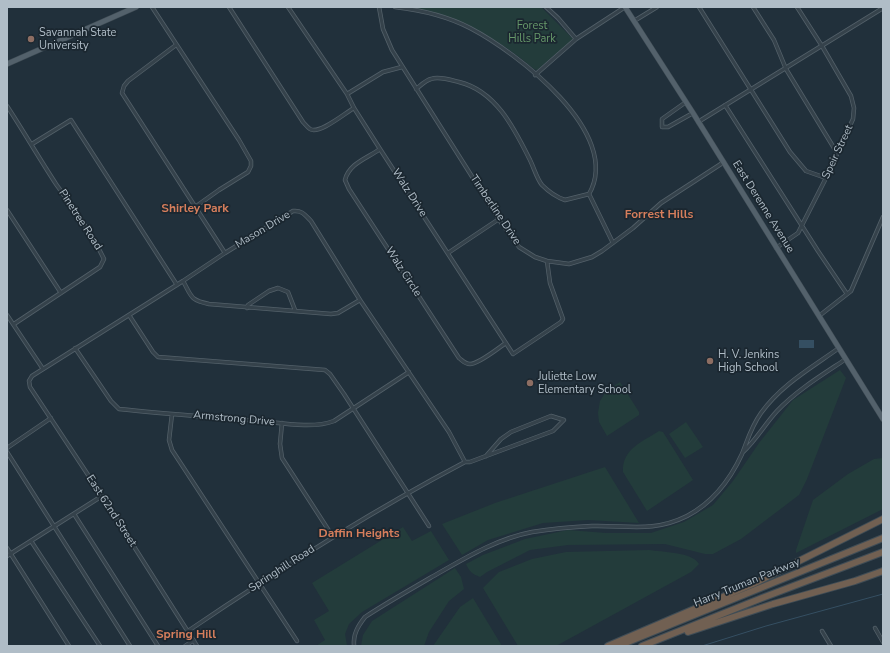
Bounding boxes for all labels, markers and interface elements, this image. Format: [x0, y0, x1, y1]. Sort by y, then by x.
park label: Forest Hills Park [508, 19, 556, 45]
place label: Savannah State University [39, 26, 116, 52]
marker: Savannah State University [26, 34, 36, 44]
street label: Speir Street [820, 123, 856, 181]
street label: East Derenne Avenue [729, 158, 797, 256]
street label: Walz Drive [389, 167, 429, 219]
street label: Timberline Drive [467, 172, 523, 248]
street label: Pinetree Road [56, 187, 104, 253]
district label: Shirley Park [161, 202, 229, 216]
street label: Mason Drive [233, 208, 293, 252]
district label: Forrest Hills [625, 208, 693, 222]
street label: Walz Circle [382, 245, 424, 299]
place label: H. V. Jenkins High School [718, 348, 779, 374]
marker: H. V. Jenkins High School [705, 356, 715, 366]
place label: Juliette Low Elementary School [538, 370, 631, 396]
marker: Juliette Low Elementary School [525, 378, 535, 388]
street label: Armstrong Drive [193, 409, 275, 429]
street label: East 62nd Street [83, 473, 139, 549]
district label: Daffin Heights [319, 527, 399, 541]
street label: Springhill Road [246, 543, 318, 595]
street label: Harry Truman Parkway [692, 556, 802, 610]
district label: Spring Hill [156, 628, 216, 642]

